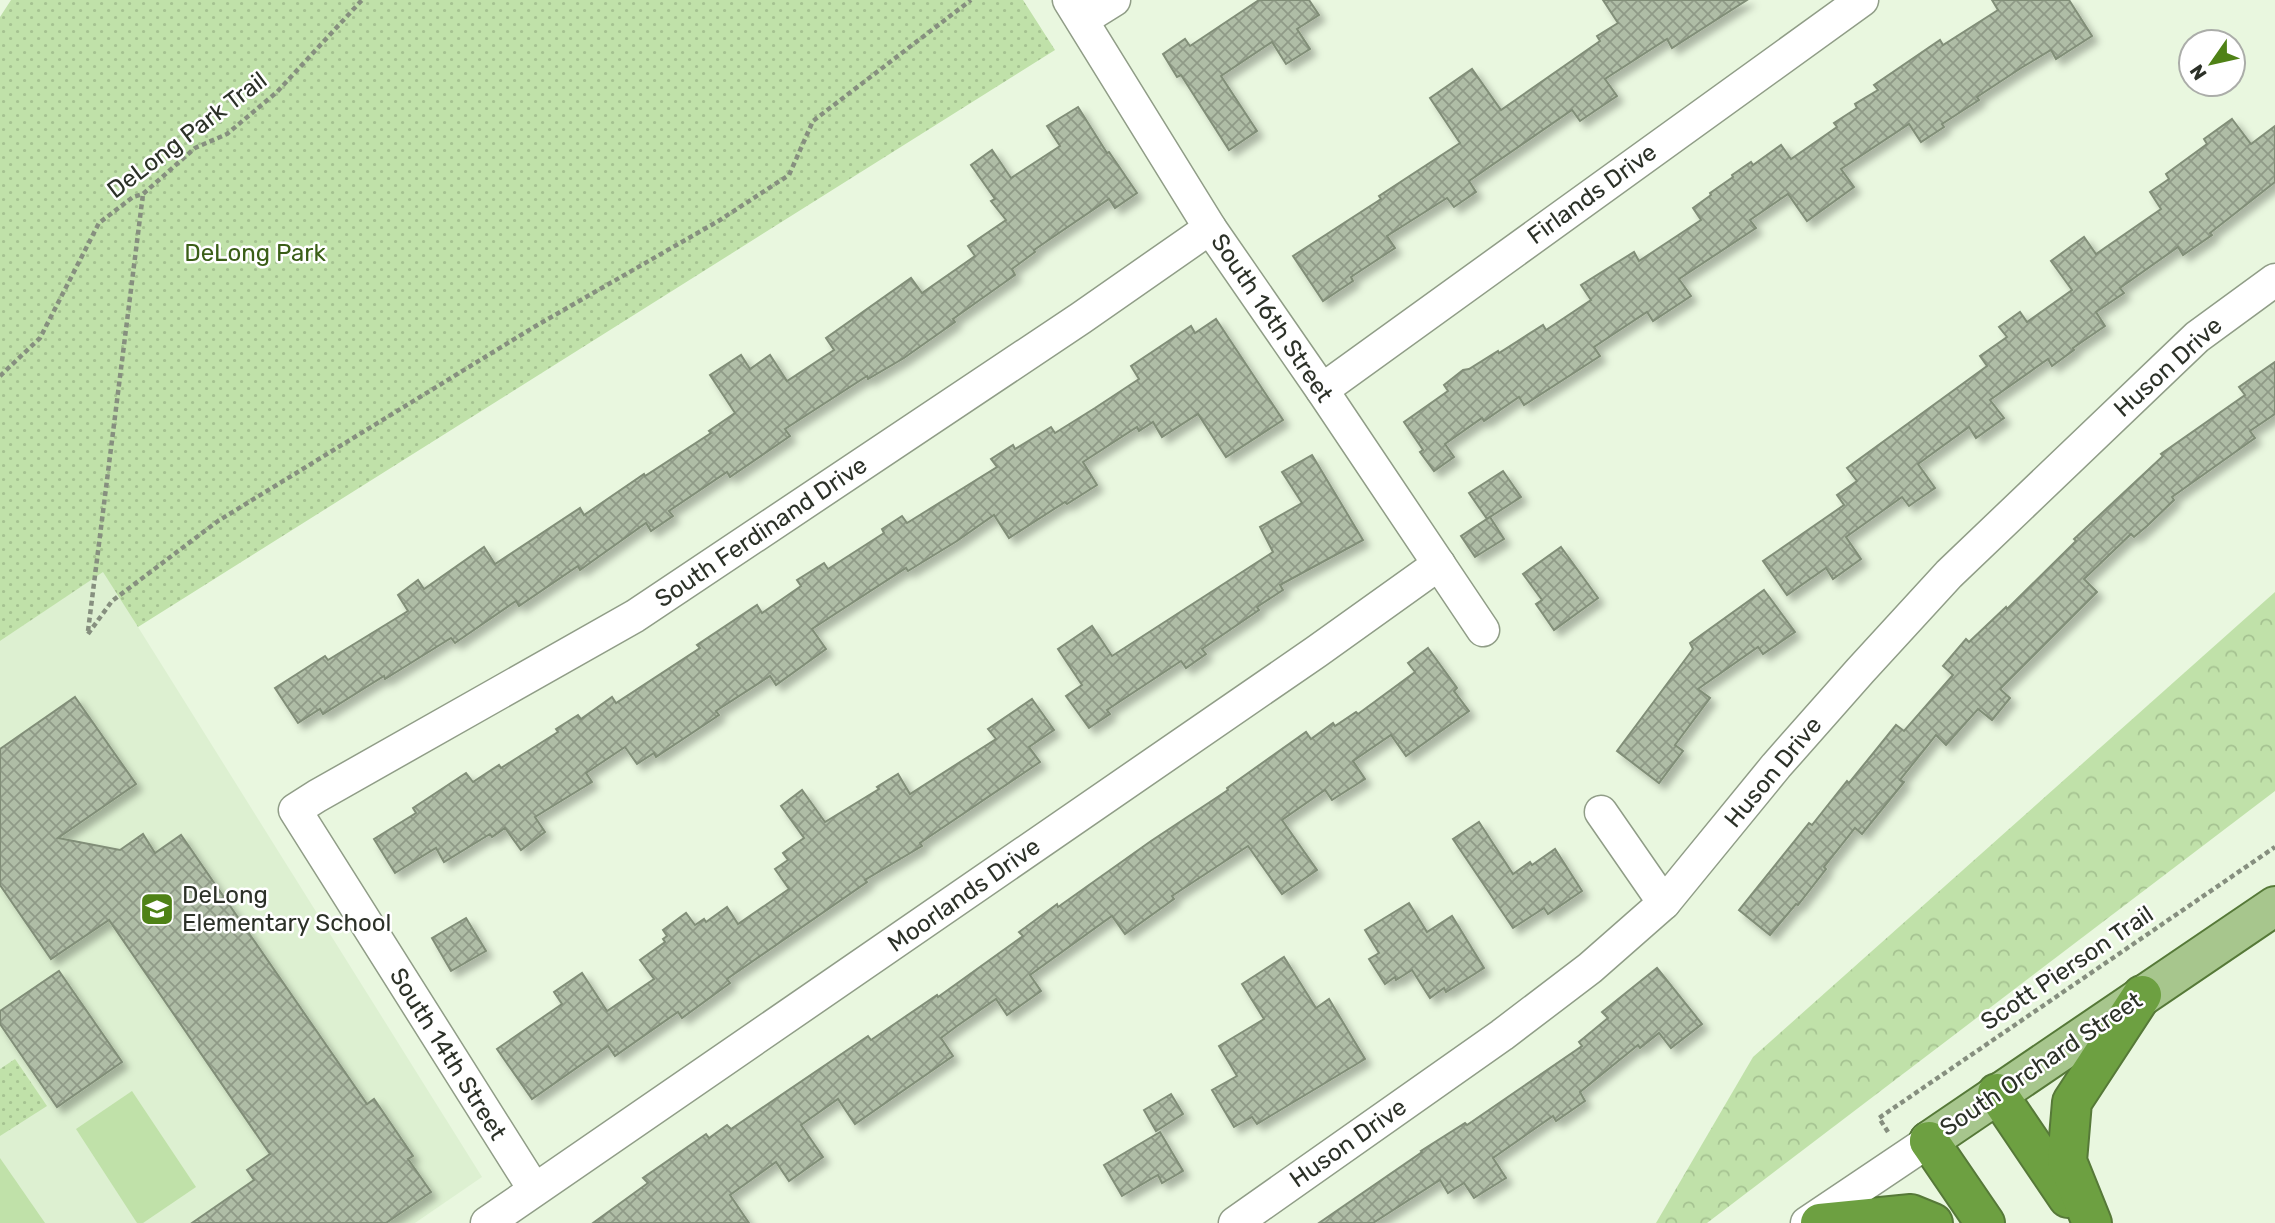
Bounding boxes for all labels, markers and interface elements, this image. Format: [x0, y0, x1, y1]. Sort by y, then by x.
north arrow [2177, 28, 2247, 98]
text: N [2185, 60, 2212, 84]
street label: DeLong Park Trail [102, 66, 272, 204]
street label: Firlands Drive [1522, 138, 1662, 250]
street label: South 16th Street [1205, 228, 1339, 408]
park label: DeLong Park [184, 239, 326, 267]
street label: Huson Drive [2108, 311, 2228, 423]
street label: South Ferdinand Drive [650, 451, 872, 613]
street label: Huson Drive [1719, 711, 1827, 833]
street label: Moorlands Drive [882, 832, 1046, 958]
place label: DeLong Elementary School [182, 881, 391, 937]
school or university icon: DeLong Elementary School [138, 890, 176, 928]
street label: Scott Pierson Trail [1975, 900, 2159, 1036]
street label: South 14th Street [384, 963, 512, 1145]
street label: South Orchard Street [1935, 986, 2147, 1142]
street label: Huson Drive [1284, 1093, 1412, 1193]

